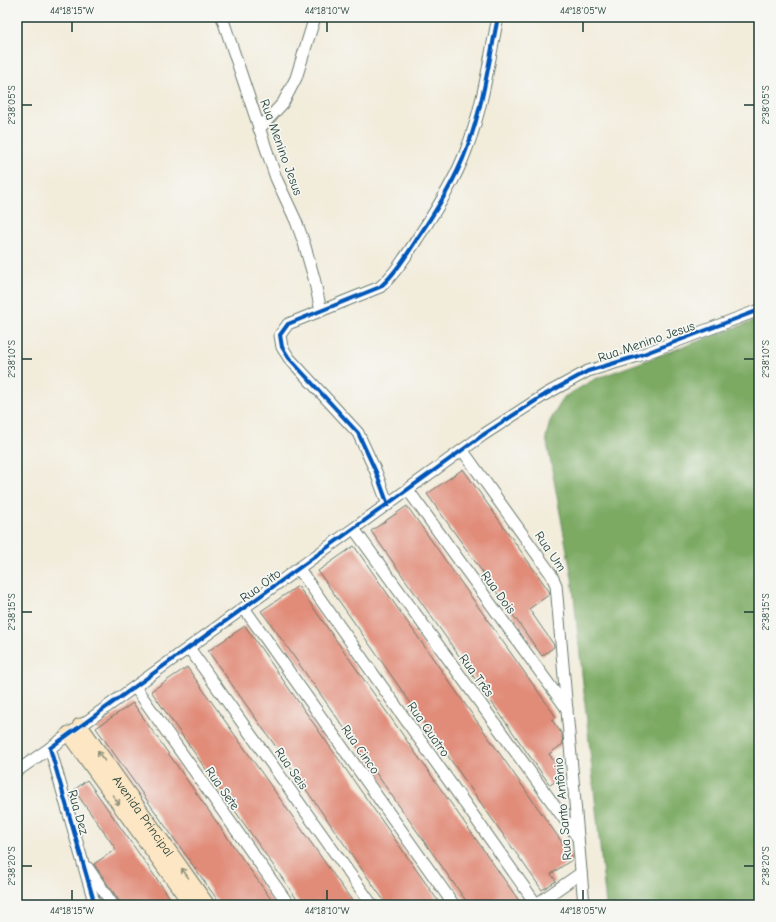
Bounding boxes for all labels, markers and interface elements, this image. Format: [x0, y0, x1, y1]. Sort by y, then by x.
text: 44°18'15"W [50, 5, 94, 17]
text: 44°18'10"W [305, 5, 350, 17]
text: 44°18'05"W [560, 5, 606, 17]
text: 2°38'05"S [6, 85, 18, 125]
text: 2°38'05"S [760, 85, 772, 125]
street label: Rua Menino Jesus [257, 97, 306, 197]
street label: Rua Menino Jesus [596, 318, 697, 365]
text: 2°38'10"S [6, 339, 18, 378]
text: 2°38'10"S [760, 339, 772, 378]
street label: Rua Um [532, 528, 569, 574]
street label: Rua Oito [237, 565, 284, 605]
street label: Rua Dois [478, 568, 519, 616]
text: 2°38'15"S [6, 593, 18, 631]
text: 2°38'15"S [760, 593, 772, 631]
street label: Rua Três [456, 651, 497, 699]
street label: Rua Quatro [404, 699, 453, 760]
street label: Rua Cinco [338, 722, 383, 777]
street label: Rua Seis [272, 745, 311, 792]
one-way arrow [97, 751, 105, 762]
street label: Rua Santo Antônio [551, 757, 574, 861]
street label: Rua Sete [202, 764, 243, 813]
street label: Avenida Principal [109, 773, 177, 859]
street label: Rua Dez [65, 788, 92, 837]
one-way arrow [112, 794, 120, 805]
text: 2°38'20"S [6, 846, 18, 886]
text: 2°38'20"S [760, 846, 772, 886]
one-way arrow [180, 868, 189, 879]
text: 44°18'15"W [50, 905, 94, 917]
text: 44°18'10"W [305, 905, 350, 917]
text: 44°18'05"W [560, 905, 606, 917]

